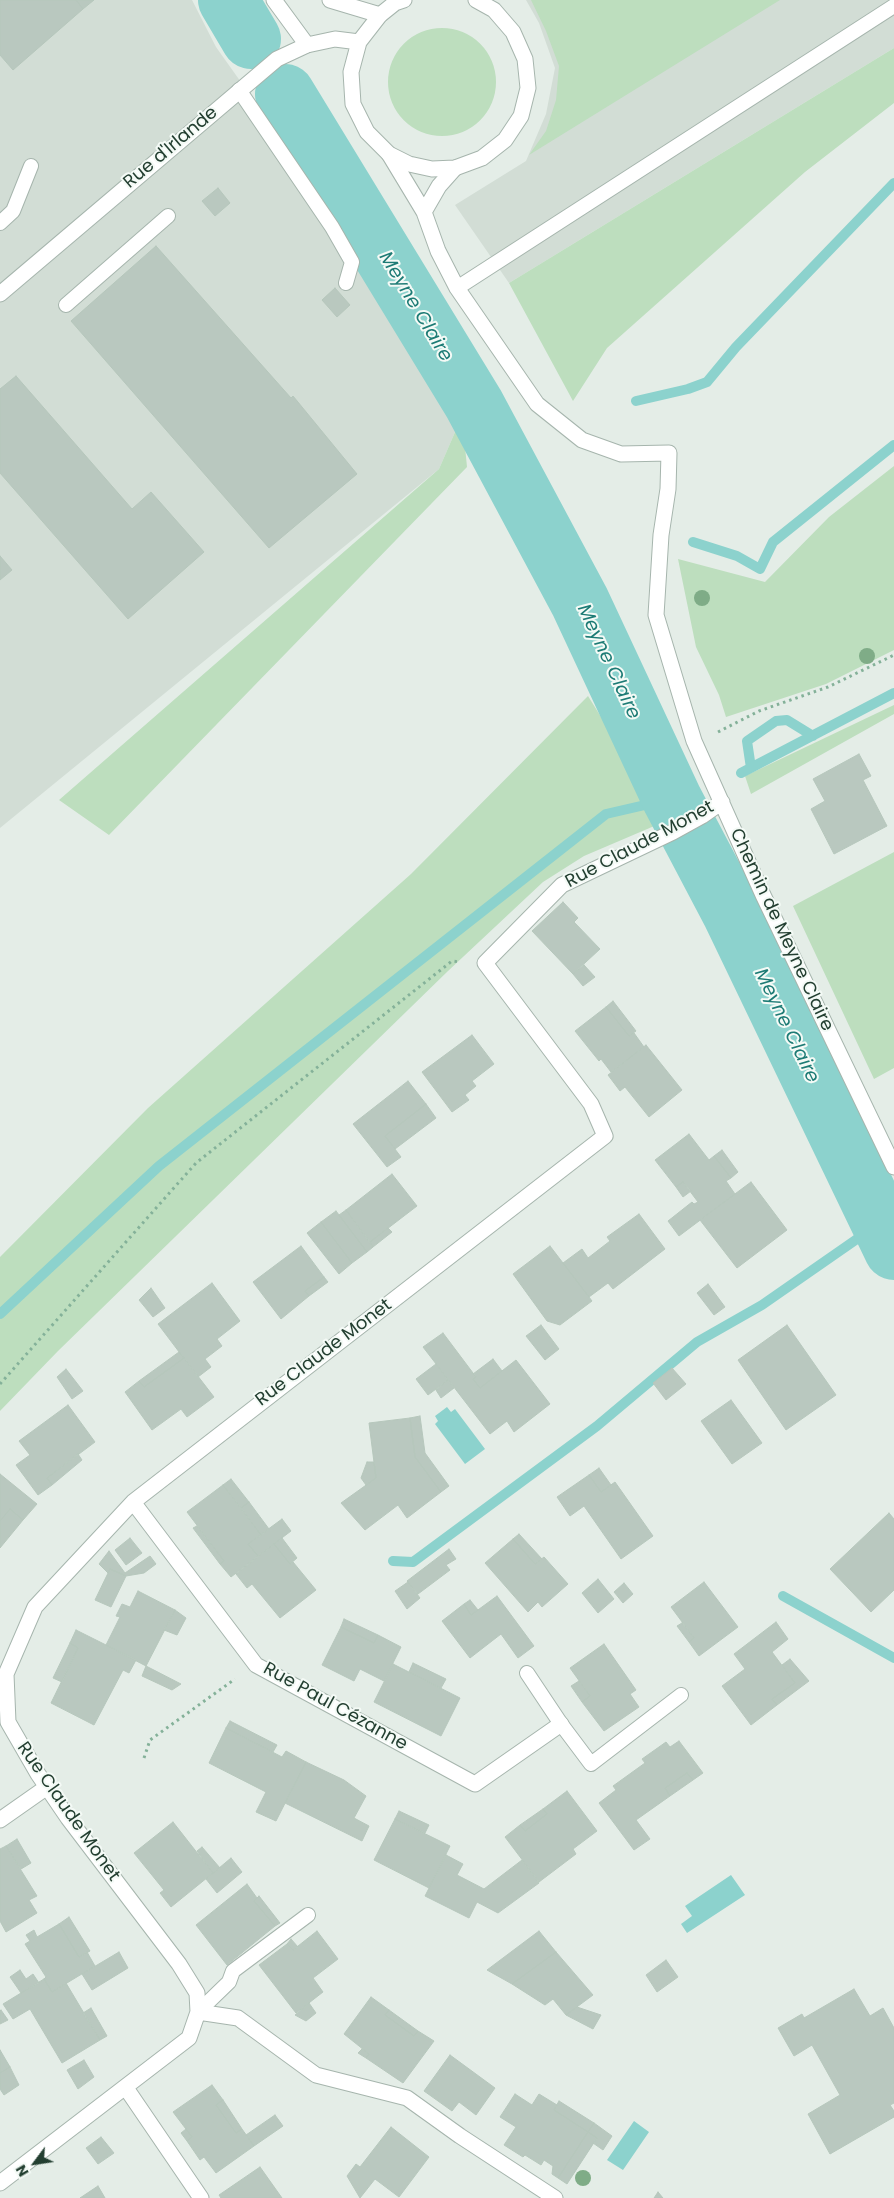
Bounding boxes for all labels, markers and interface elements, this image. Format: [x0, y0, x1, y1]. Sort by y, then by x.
street label: Rue d'Irlande [120, 102, 222, 194]
water label: Meyne Claire [373, 248, 457, 366]
water label: Meyne Claire [571, 601, 645, 723]
street label: Rue Claude Monet [562, 797, 718, 893]
street label: Chemin de Meyne Claire [724, 825, 838, 1035]
water label: Meyne Claire [749, 965, 823, 1087]
street label: Rue Claude Monet [252, 1295, 396, 1411]
street label: Rue Paul Cézanne [259, 1658, 411, 1756]
street label: Rue Claude Monet [12, 1738, 124, 1886]
north arrow [10, 2138, 60, 2188]
text: N [11, 2161, 33, 2180]

